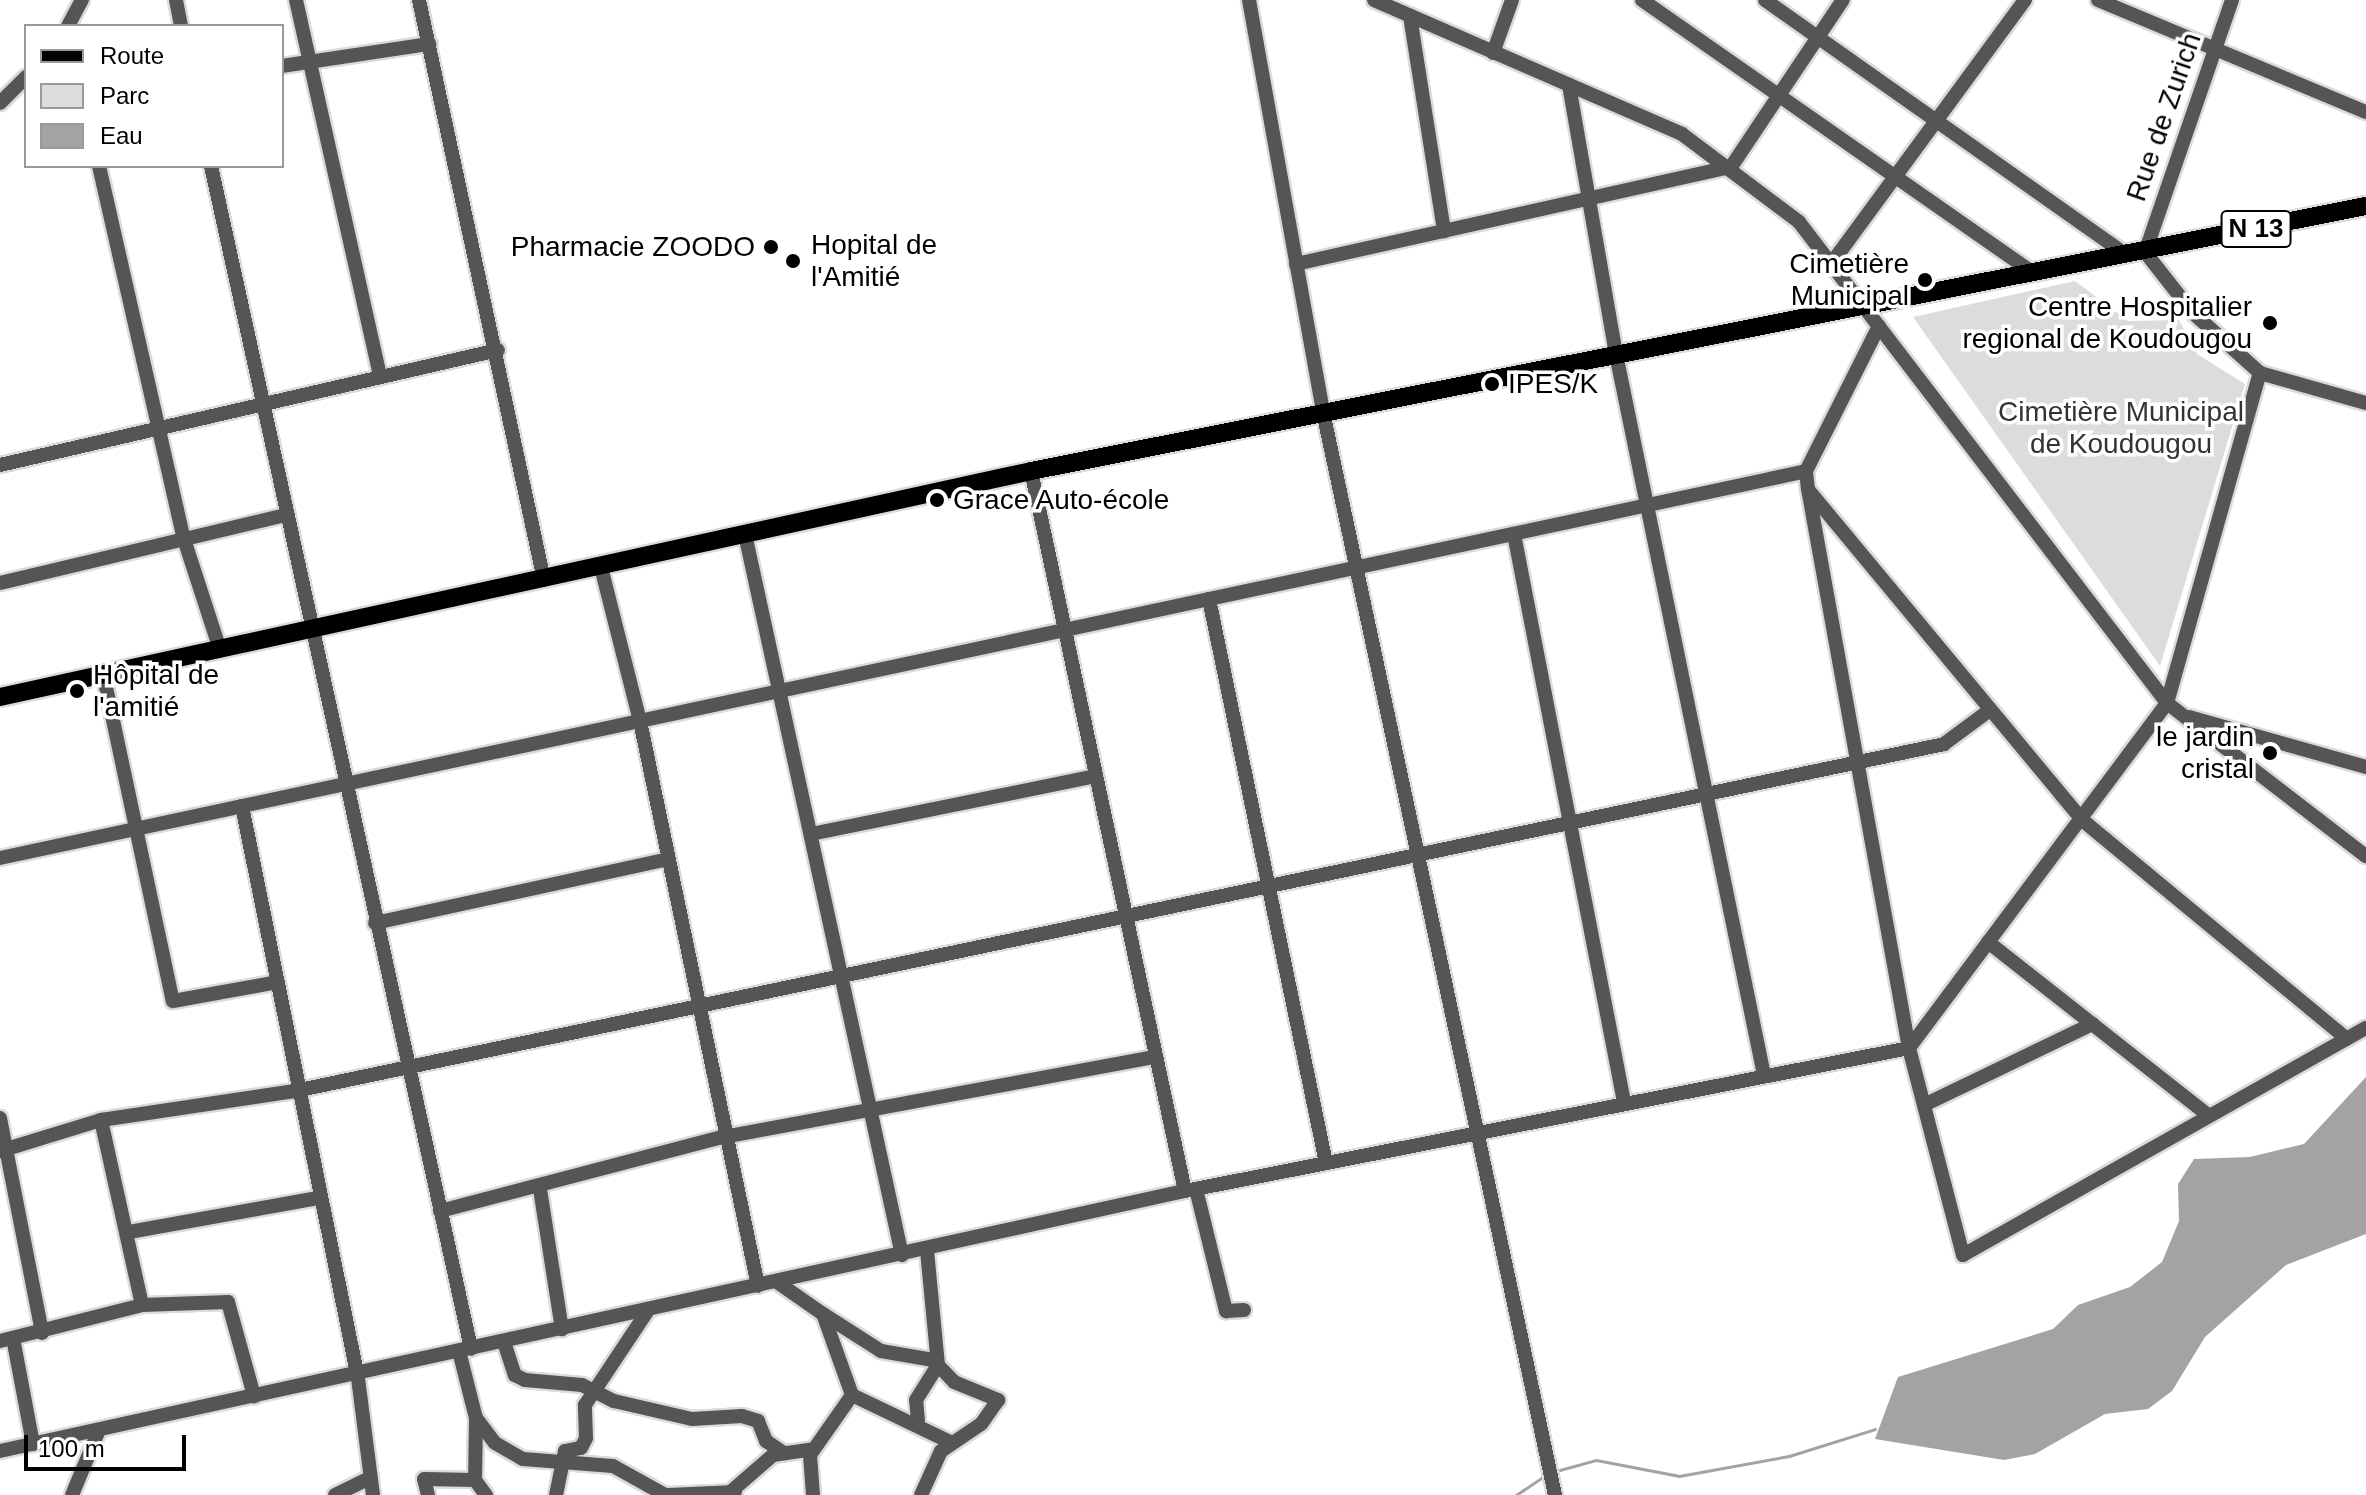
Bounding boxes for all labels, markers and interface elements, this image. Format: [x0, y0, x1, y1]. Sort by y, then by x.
legend [24, 24, 284, 168]
street label: Rue de Zurich [2119, 28, 2209, 206]
text: Route [100, 42, 164, 69]
text: Parc [100, 82, 149, 109]
text: Eau [100, 122, 143, 149]
road number: N 13 [2220, 207, 2292, 251]
place label: Hopital de l'Amitié [811, 228, 937, 294]
place label: Pharmacie ZOODO [511, 230, 755, 264]
marker: Pharmacie ZOODO [762, 238, 780, 256]
place label: Cimetière Municipal [1789, 247, 1909, 313]
marker: Hopital de l'Amitié [782, 250, 804, 272]
marker: Cimetière Municipal [1916, 271, 1934, 289]
place label: Centre Hospitalier regional de Koudougou [1962, 290, 2252, 356]
marker: Centre Hospitalier regional de Koudougou [2259, 312, 2281, 334]
place label: IPES/K [1508, 367, 1598, 401]
marker: IPES/K [1483, 375, 1501, 393]
park label: Cimetière Municipal de Koudougou [1998, 395, 2244, 461]
place label: Grace Auto-école [953, 483, 1171, 517]
marker: Grace Auto-école [928, 491, 946, 509]
place label: Hôpital de l'amitié [93, 658, 219, 724]
marker: Hôpital de l'amitié [68, 682, 86, 700]
place label: le jardin cristal [2156, 720, 2254, 786]
marker: le jardin cristal [2261, 744, 2279, 762]
scale bar [28, 1419, 190, 1469]
text: 100 m [38, 1435, 105, 1462]

